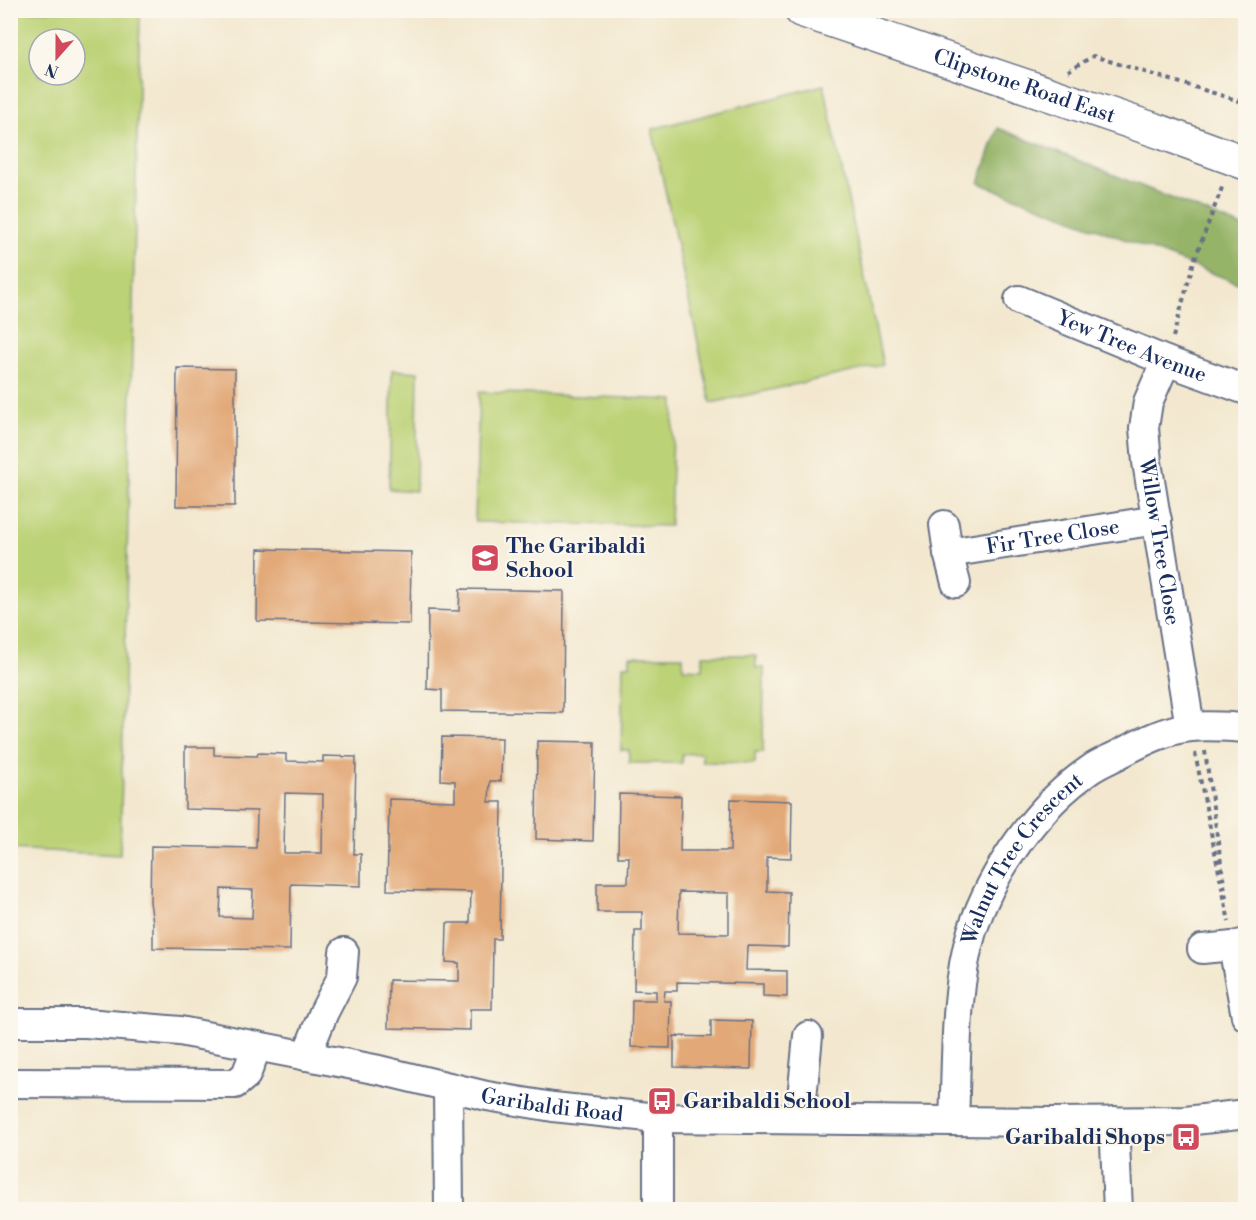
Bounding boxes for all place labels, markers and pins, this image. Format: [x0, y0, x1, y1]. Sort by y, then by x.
place label: The Garibaldi School [506, 534, 646, 584]
school or university icon: The Garibaldi School [469, 542, 501, 574]
bus stop icon: Garibaldi School [646, 1085, 678, 1117]
place label: Garibaldi School [683, 1089, 851, 1115]
bus stop icon: Garibaldi Shops [1170, 1121, 1202, 1153]
place label: Garibaldi Shops [1005, 1125, 1165, 1151]

